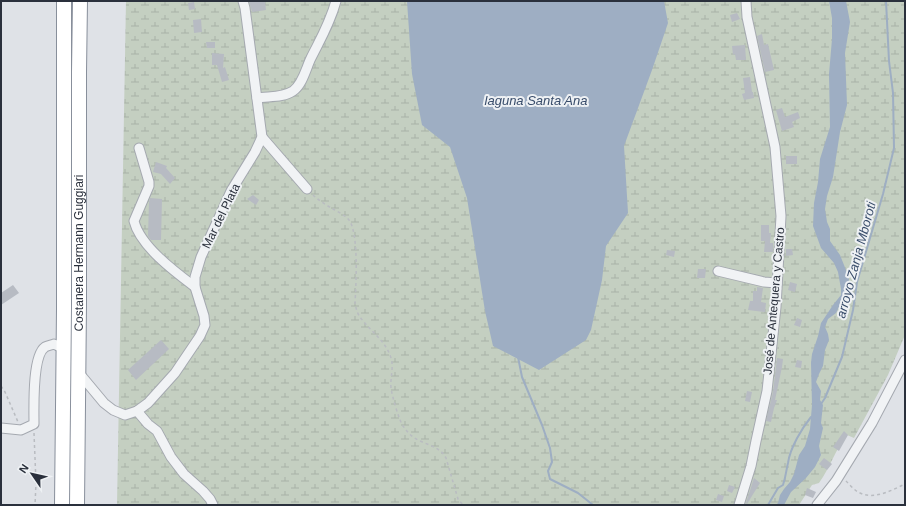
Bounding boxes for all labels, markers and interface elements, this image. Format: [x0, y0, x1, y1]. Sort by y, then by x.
water label: laguna Santa Ana [485, 93, 587, 108]
street label: Costanera Hermann Guggiari [72, 175, 86, 332]
street label: Mar del Plata [199, 181, 243, 251]
water label: arroyo Zanja Mboroti [833, 199, 879, 320]
street label: José de Antequera y Castro [761, 226, 787, 375]
north arrow [12, 454, 52, 494]
text: N [17, 462, 31, 475]

